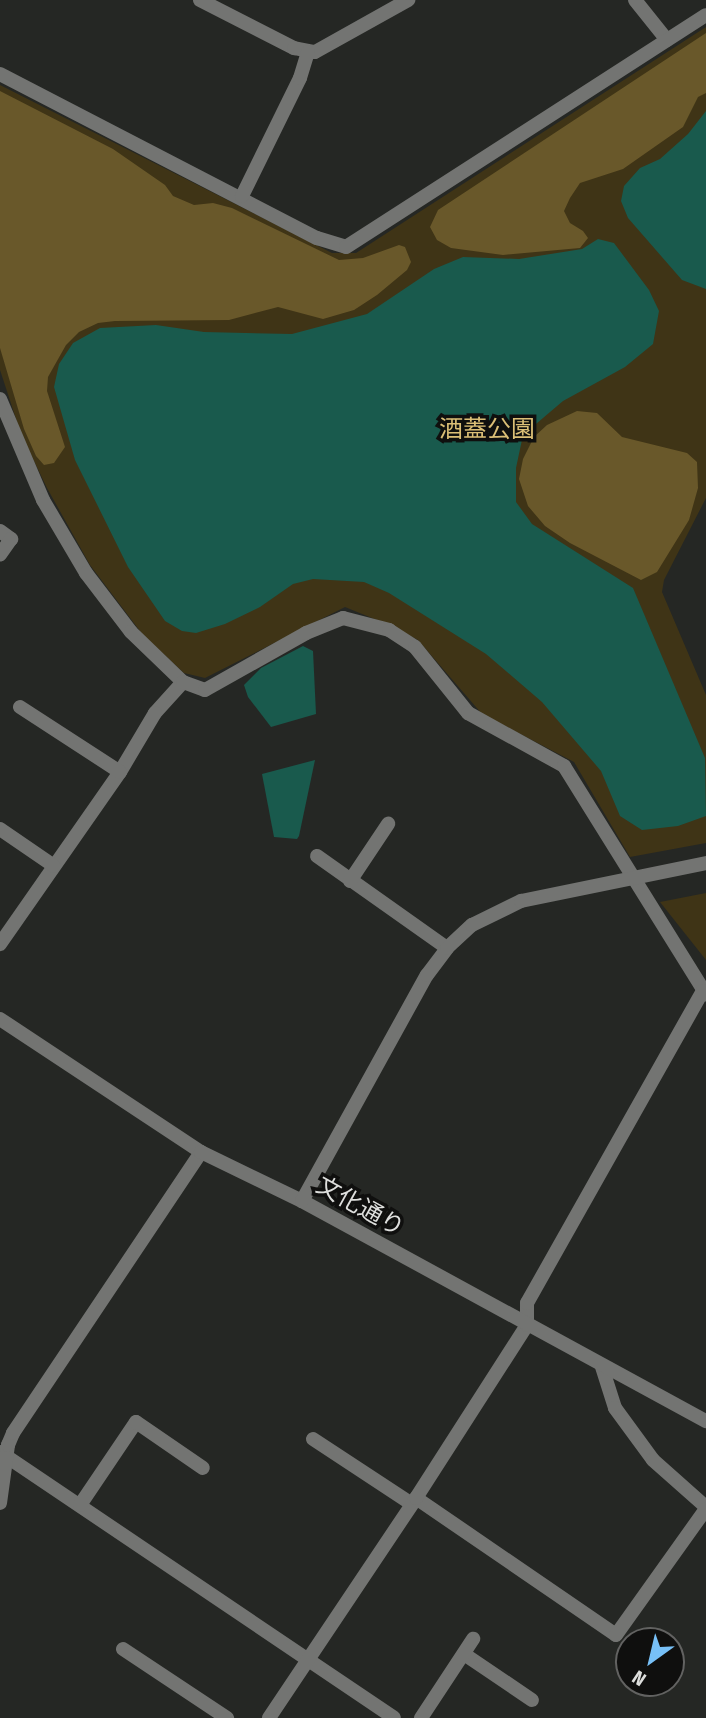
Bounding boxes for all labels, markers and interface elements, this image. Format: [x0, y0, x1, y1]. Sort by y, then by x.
park label: 酒蓋公園 [439, 416, 535, 444]
street label: 文化通り [311, 1171, 409, 1243]
north arrow [615, 1627, 685, 1697]
text: N [628, 1665, 650, 1691]

